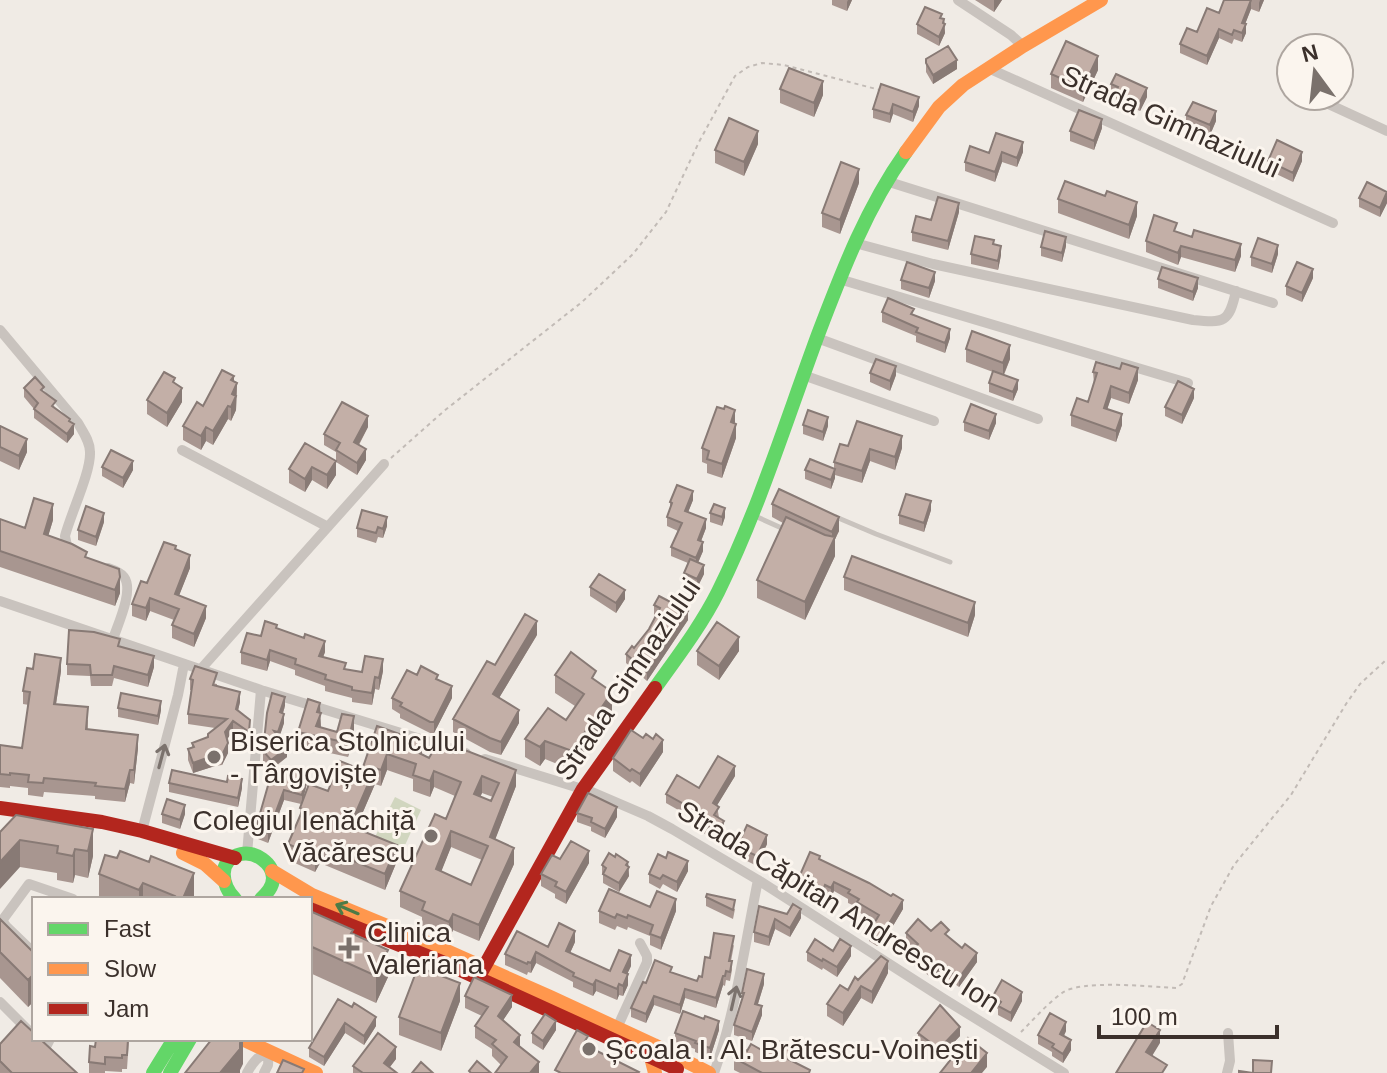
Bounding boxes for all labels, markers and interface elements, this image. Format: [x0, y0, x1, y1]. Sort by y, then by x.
north arrow [1275, 32, 1355, 112]
text: N [1299, 39, 1321, 67]
street label: Strada Gimnaziului [1056, 59, 1285, 184]
street label: Strada Gimnaziului [548, 573, 706, 786]
place label: Biserica Stolnicului - Târgoviște [230, 726, 465, 789]
one-way arrow [156, 743, 171, 769]
marker: Biserica Stolnicului - Târgoviște [205, 748, 223, 766]
street label: Strada Căpitan Andreescu Ion [672, 794, 1005, 1019]
place label: Colegiul Ienăchiță Văcărescu [192, 805, 415, 868]
marker: Colegiul Ienăchiță Văcărescu [422, 827, 440, 845]
legend [32, 897, 312, 1041]
one-way arrow [335, 901, 360, 916]
text: Fast [104, 915, 151, 942]
place label: Clinica Valeriana [367, 917, 484, 980]
marker: Clinica Valeriana [338, 937, 360, 959]
text: Slow [104, 955, 157, 982]
one-way arrow [727, 985, 742, 1011]
scale bar [1099, 989, 1277, 1039]
text: Jam [104, 995, 149, 1022]
text: 100 m [1111, 1003, 1178, 1030]
place label: Școala I. Al. Brătescu-Voinești [605, 1034, 979, 1065]
marker: Școala I. Al. Brătescu-Voinești [580, 1040, 598, 1058]

